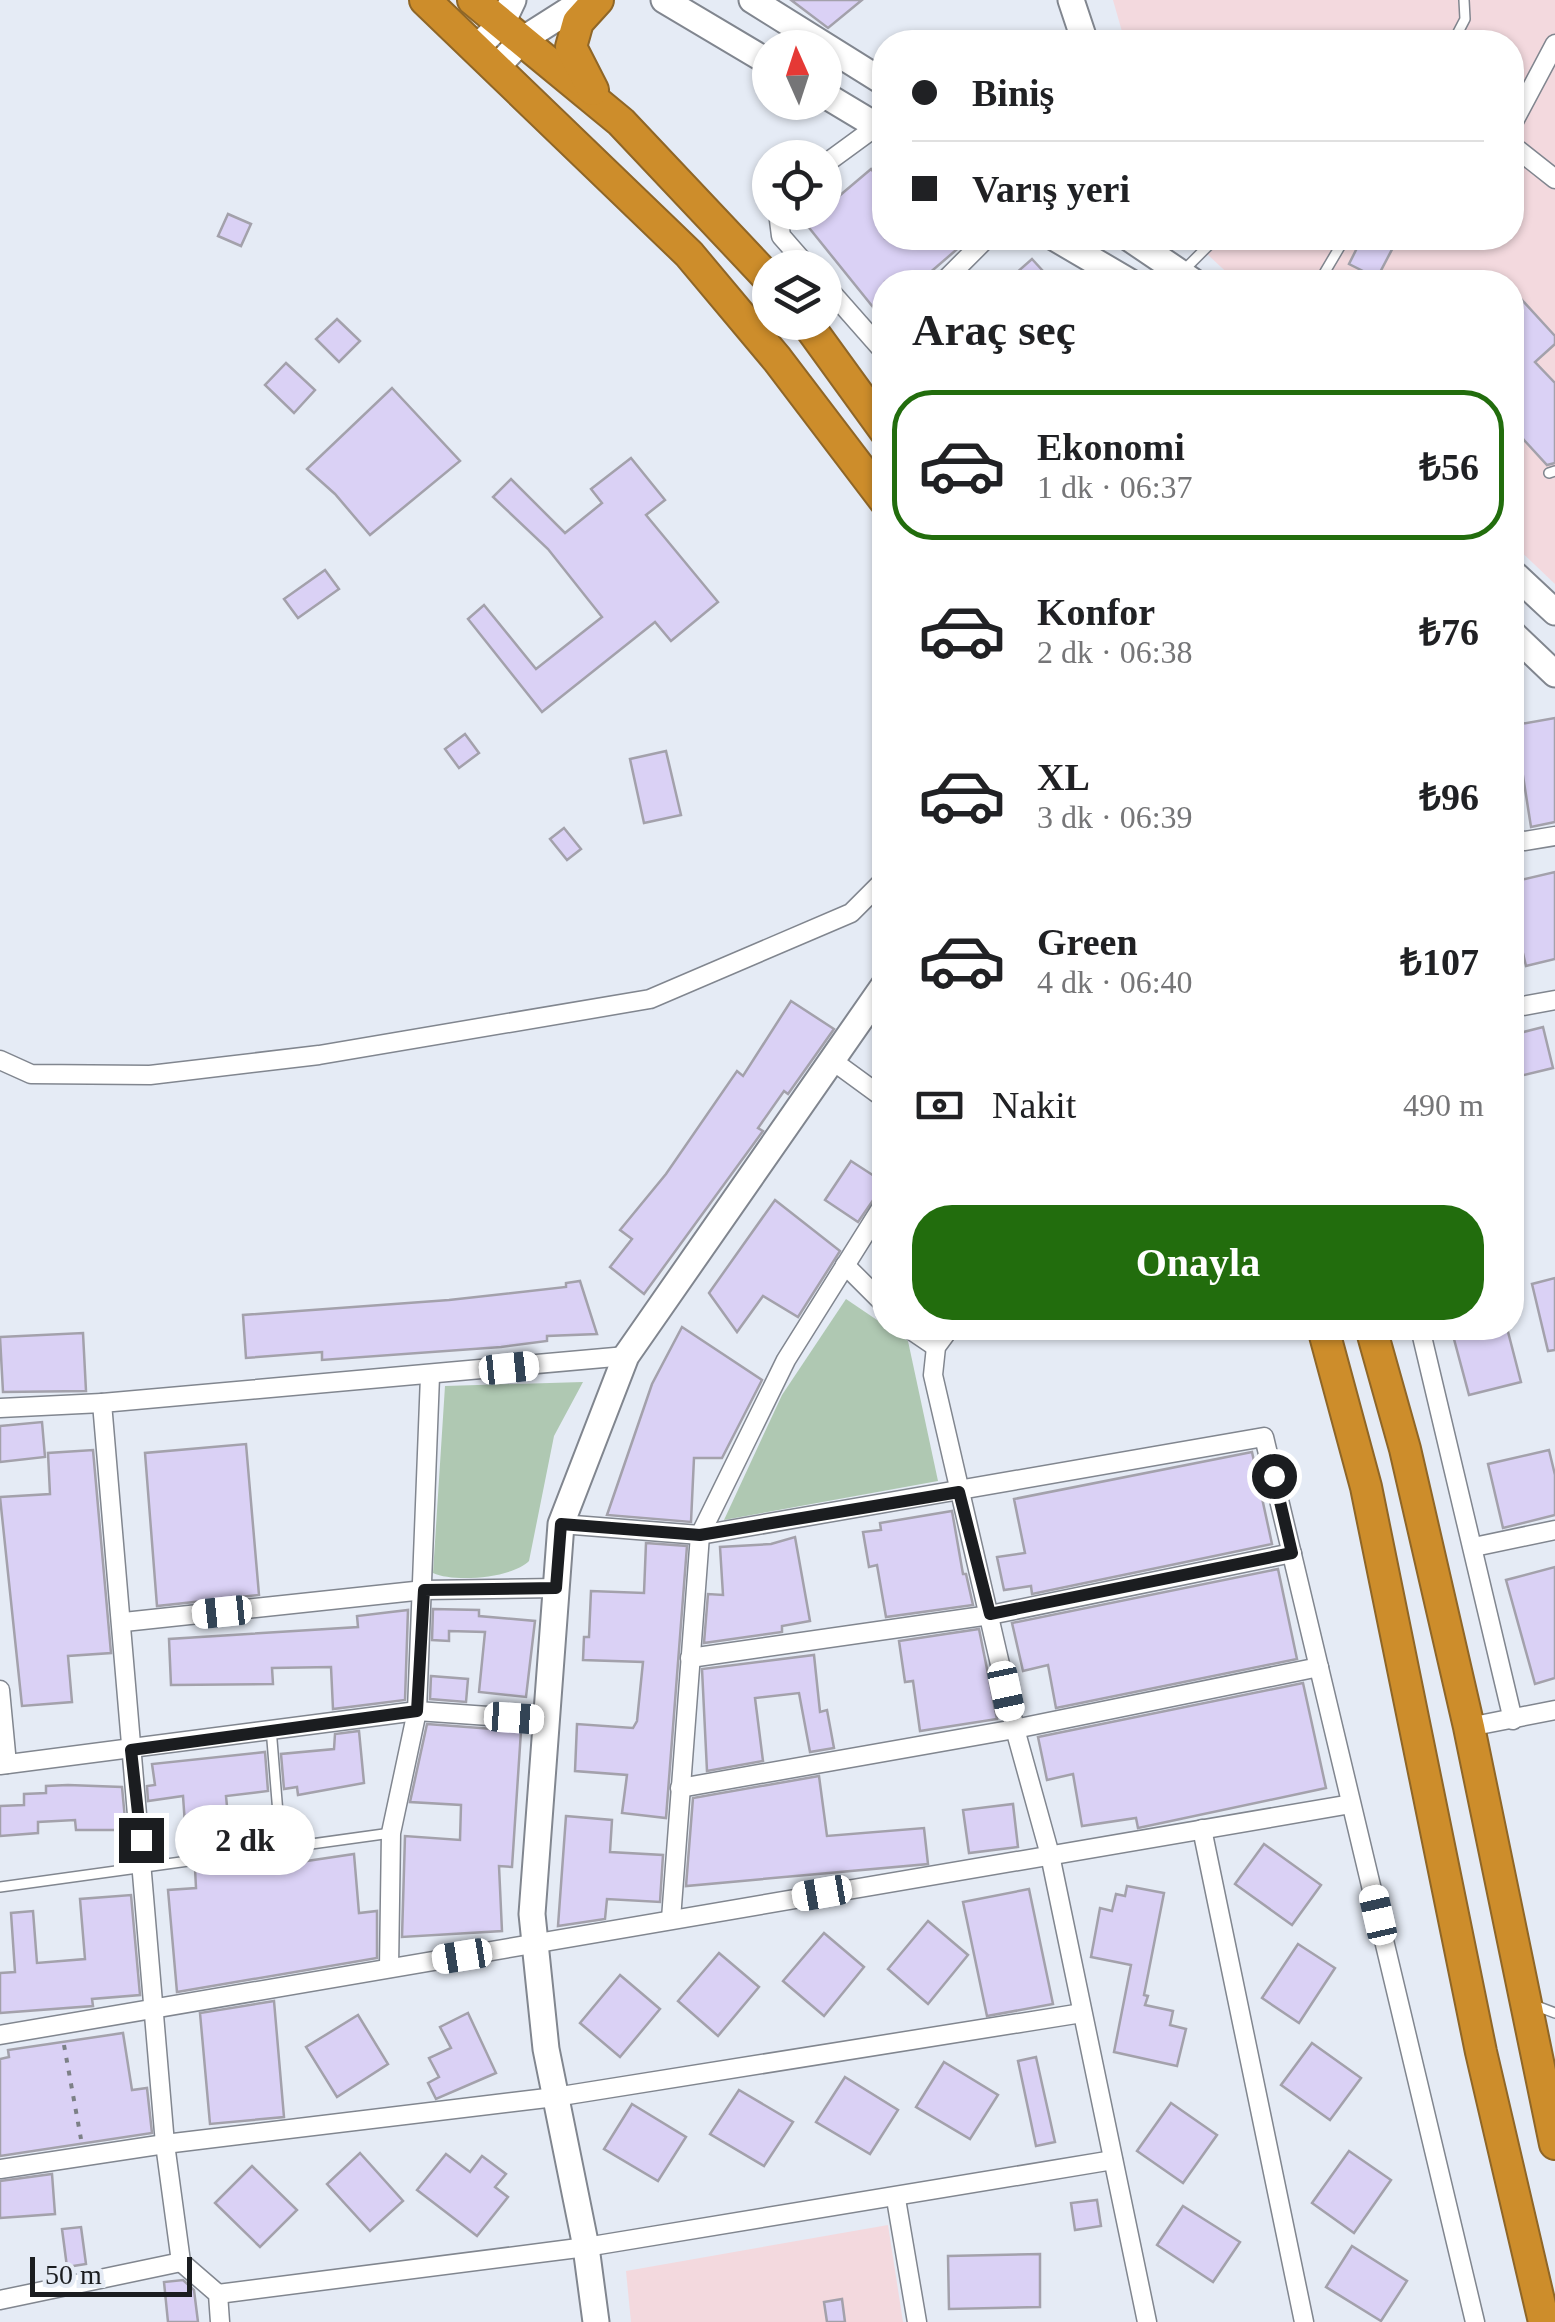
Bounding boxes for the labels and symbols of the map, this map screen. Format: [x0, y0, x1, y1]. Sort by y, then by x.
north arrow [752, 30, 842, 120]
car [478, 1350, 540, 1386]
route start [1252, 1454, 1297, 1499]
car [191, 1594, 253, 1630]
car [985, 1659, 1027, 1723]
car [483, 1701, 545, 1735]
callout: 2 dk [176, 1805, 316, 1875]
route end [119, 1818, 164, 1863]
car [790, 1873, 854, 1913]
car [1357, 1882, 1399, 1948]
car [430, 1936, 494, 1976]
scale bar [30, 2252, 192, 2296]

